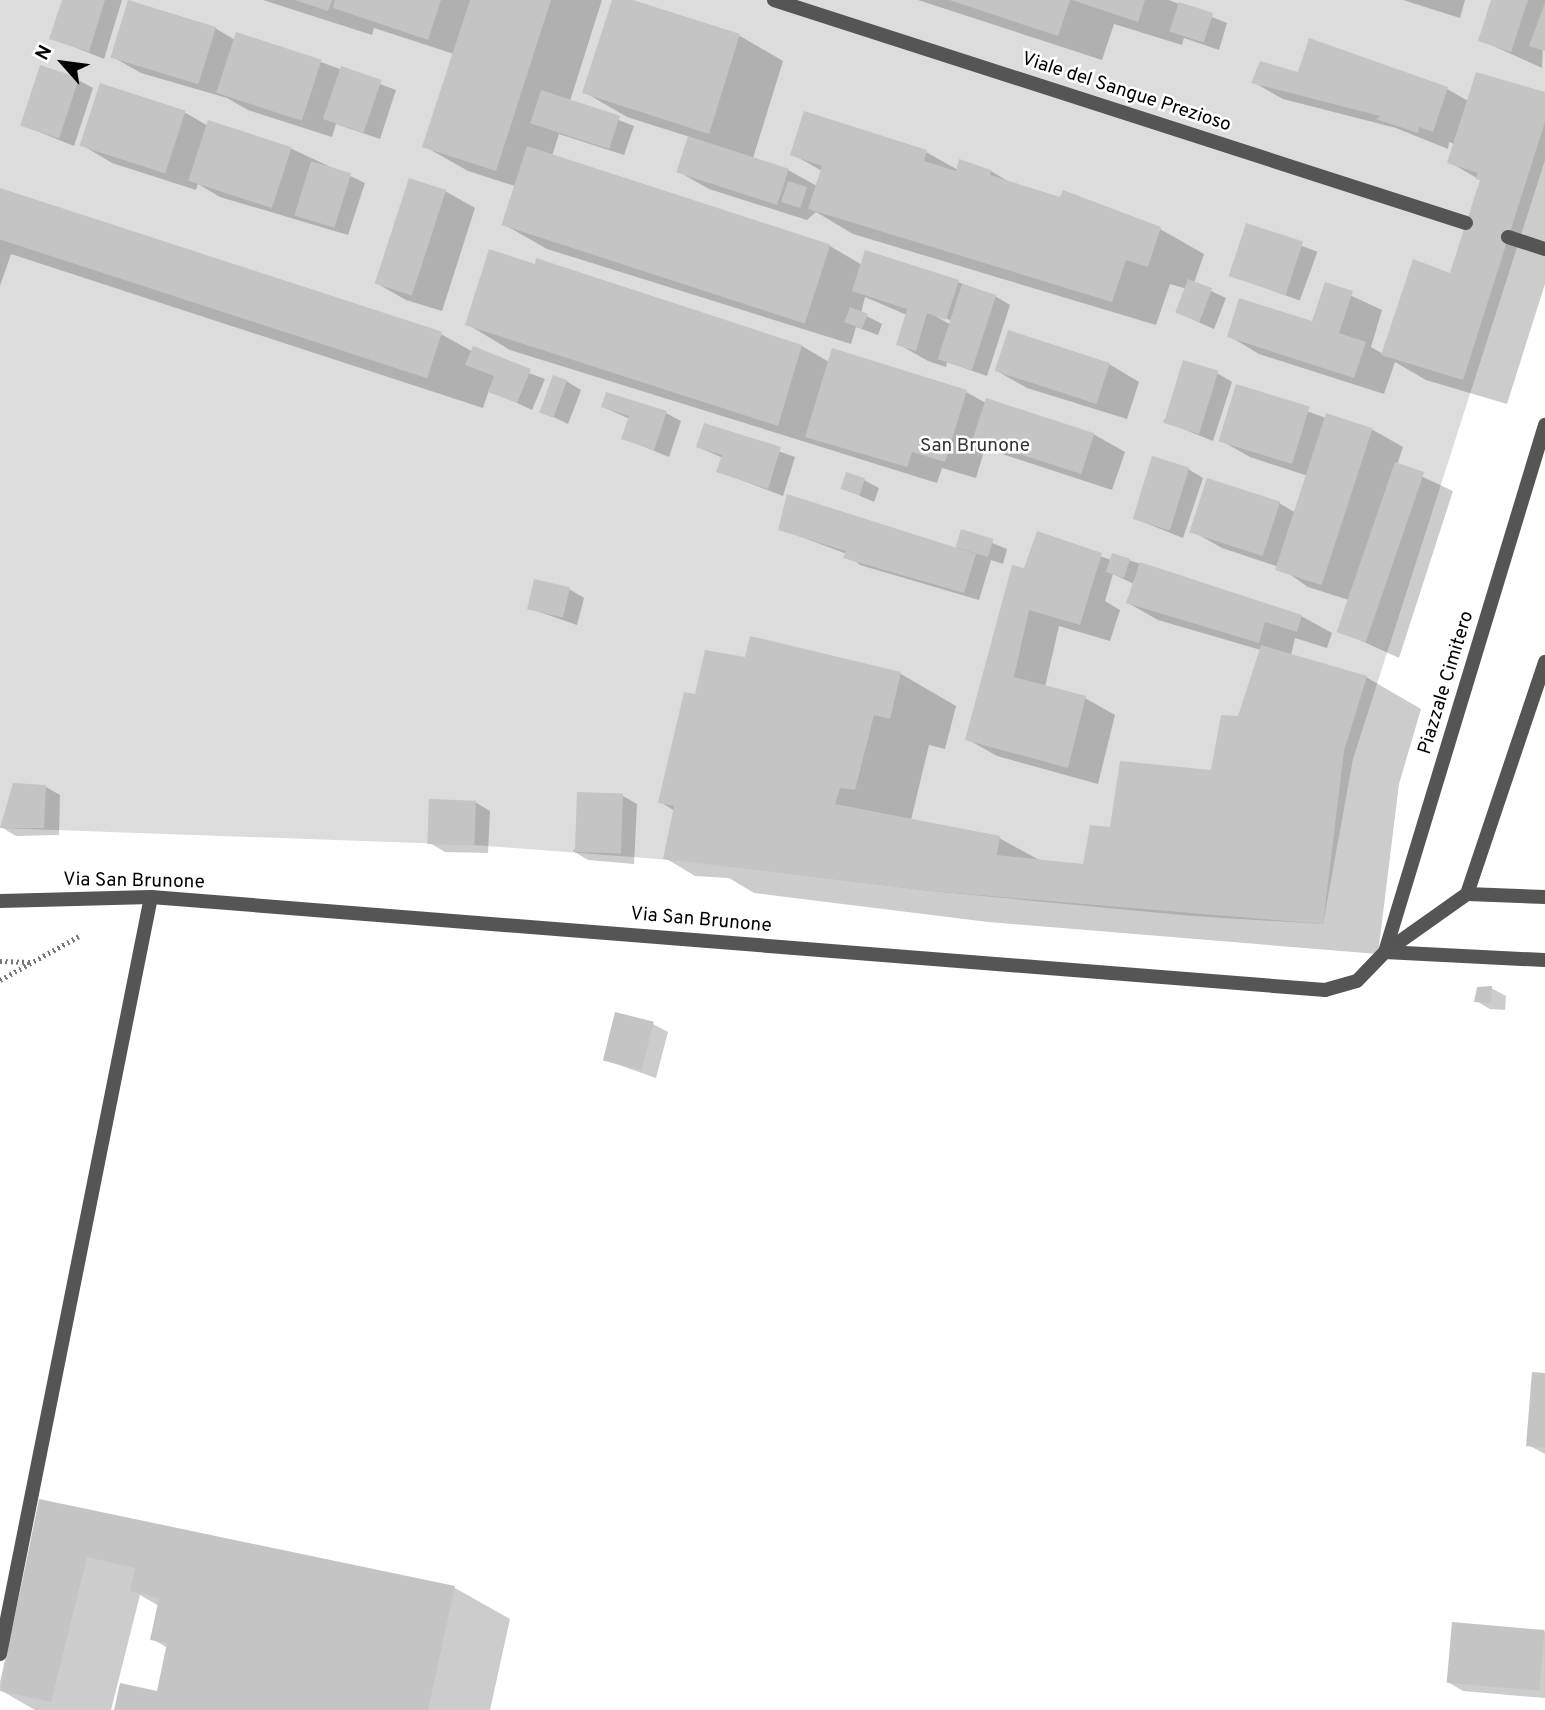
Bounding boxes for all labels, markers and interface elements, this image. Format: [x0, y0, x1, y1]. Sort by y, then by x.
north arrow [28, 28, 98, 98]
text: N [31, 41, 58, 65]
street label: Viale del Sangue Prezioso [1018, 48, 1234, 138]
park label: San Brunone [920, 436, 1030, 458]
street label: Piazzale Cimitero [1414, 609, 1480, 757]
street label: Via San Brunone [63, 869, 205, 895]
street label: Via San Brunone [629, 903, 773, 939]

